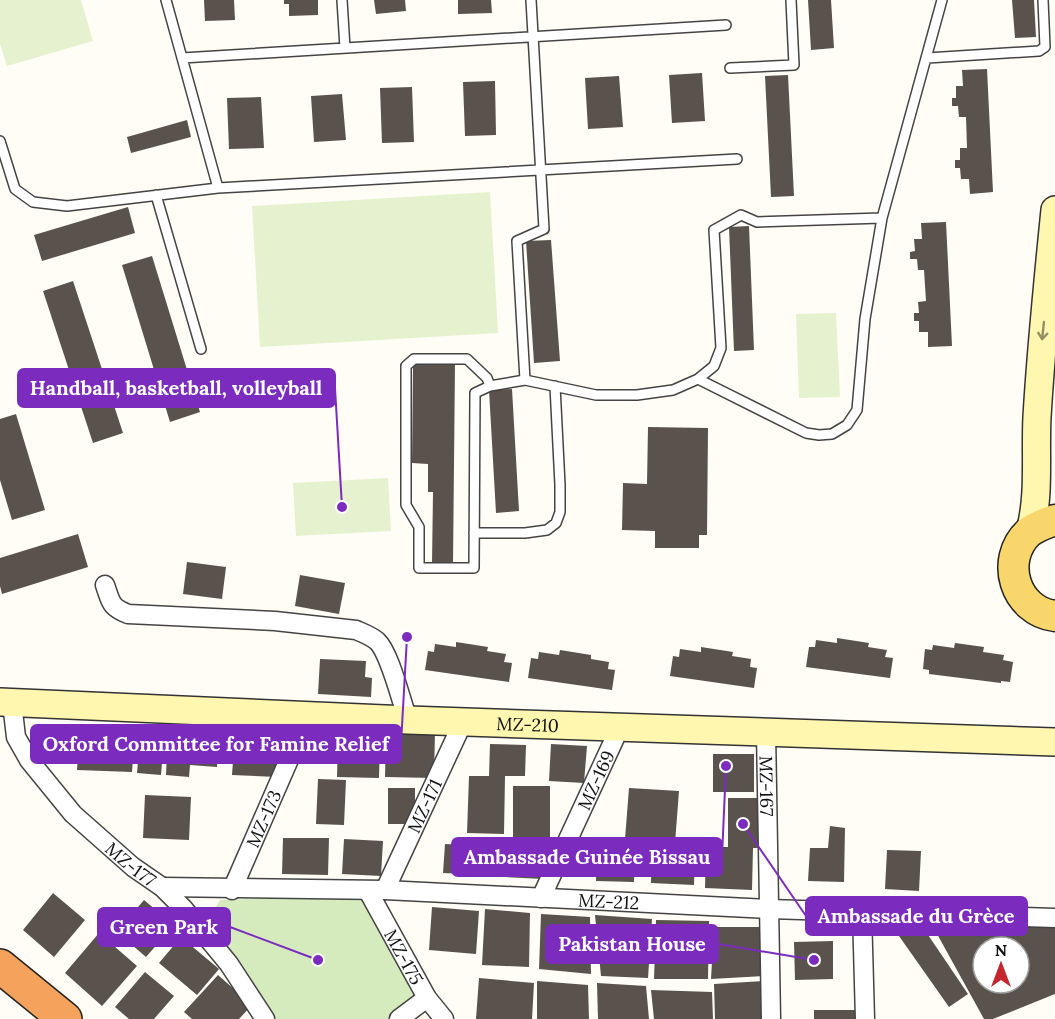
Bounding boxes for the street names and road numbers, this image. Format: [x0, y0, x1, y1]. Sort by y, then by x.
street label: MZ-210 [496, 712, 559, 737]
street label: MZ-169 [572, 747, 619, 813]
street label: MZ-167 [755, 755, 779, 817]
street label: MZ-171 [402, 775, 447, 836]
street label: MZ-173 [241, 786, 286, 851]
street label: MZ-177 [101, 837, 161, 891]
street label: MZ-212 [578, 888, 640, 914]
street label: MZ-175 [380, 925, 429, 989]

